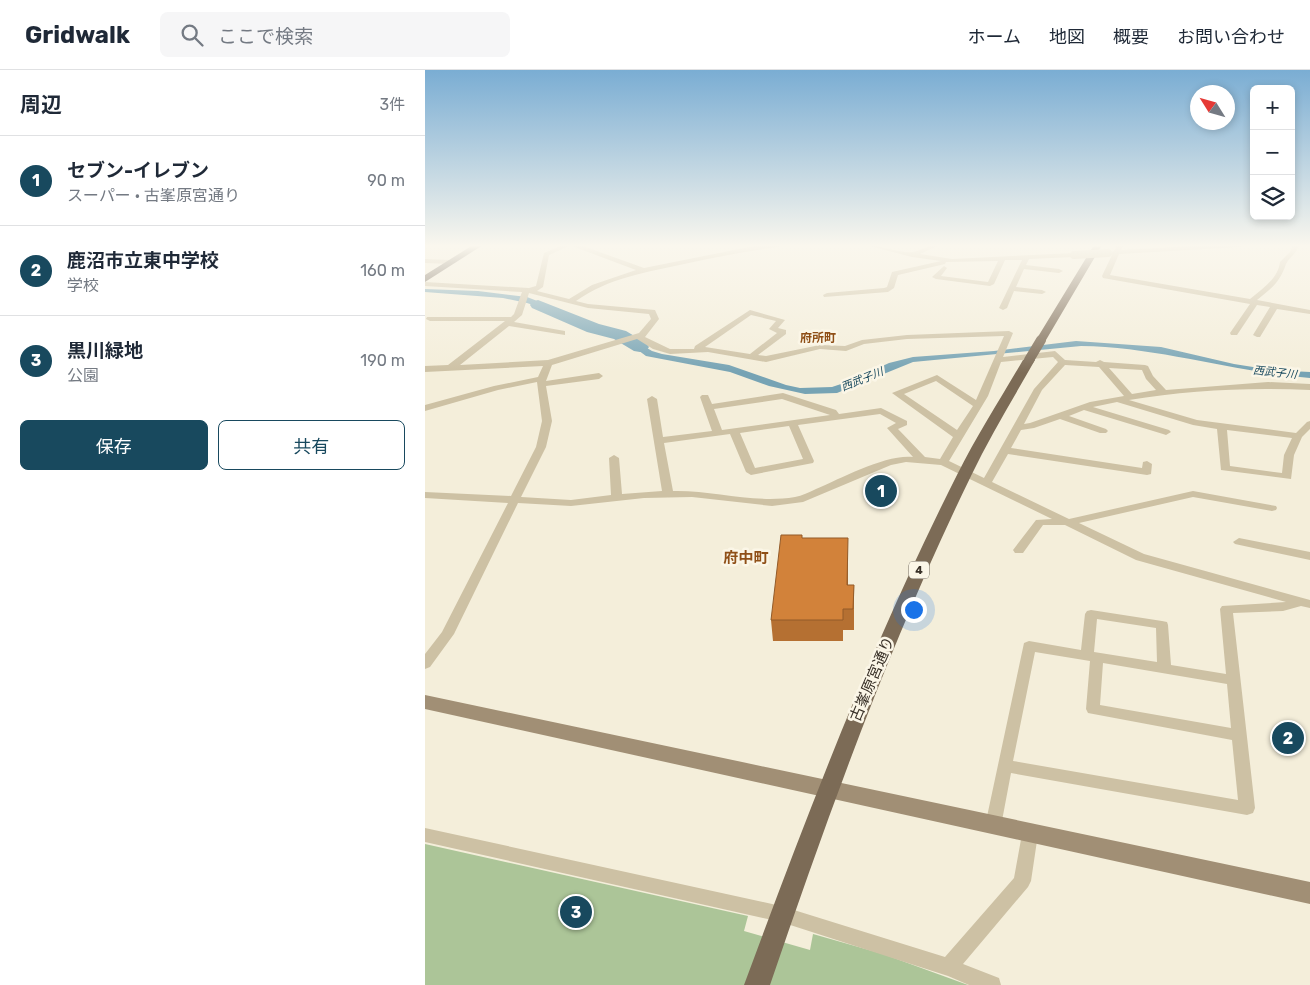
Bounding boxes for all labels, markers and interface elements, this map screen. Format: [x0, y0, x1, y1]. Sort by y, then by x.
search box [160, 12, 510, 57]
text: Gridwalk [25, 21, 130, 49]
icon: search [178, 21, 206, 49]
text: ここで検索 [218, 25, 313, 48]
text: ホーム [968, 26, 1021, 48]
text: 地図 [1049, 26, 1085, 48]
text: 概要 [1113, 26, 1149, 48]
text: お問い合わせ [1177, 26, 1285, 48]
north arrow [1190, 85, 1235, 130]
map controls [1250, 85, 1295, 220]
button: + [1250, 85, 1295, 130]
text: 周辺 [20, 92, 62, 117]
text: 3件 [379, 95, 405, 114]
button: − [1250, 130, 1295, 175]
text: セブン-イレブン [67, 159, 209, 182]
text: 1 [32, 171, 40, 190]
text: 90 m [367, 171, 405, 190]
button: layers [1250, 175, 1295, 220]
text: スーパー · 古峯原宮通り [67, 186, 240, 205]
text: 鹿沼市立東中学校 [67, 249, 219, 272]
text: 2 [31, 261, 41, 280]
text: 160 m [360, 261, 405, 280]
text: 学校 [67, 276, 99, 295]
district label: 府所町 [800, 331, 836, 345]
text: 黒川緑地 [67, 339, 143, 362]
text: 3 [31, 351, 41, 370]
text: 190 m [360, 351, 405, 370]
water label: 西武子川 [1252, 364, 1299, 381]
water label: 西武子川 [839, 365, 886, 394]
text: 公園 [67, 366, 99, 385]
button: 保存 [20, 420, 208, 470]
button: 共有 [218, 420, 405, 470]
pin: 1 [865, 472, 897, 510]
district label: 府中町 [723, 549, 769, 567]
road number: 4 [909, 562, 929, 578]
your location [901, 597, 927, 623]
street label: 古峯原宮通り [846, 634, 898, 724]
pin: 2 [1272, 719, 1304, 757]
pin: 3 [560, 893, 592, 931]

